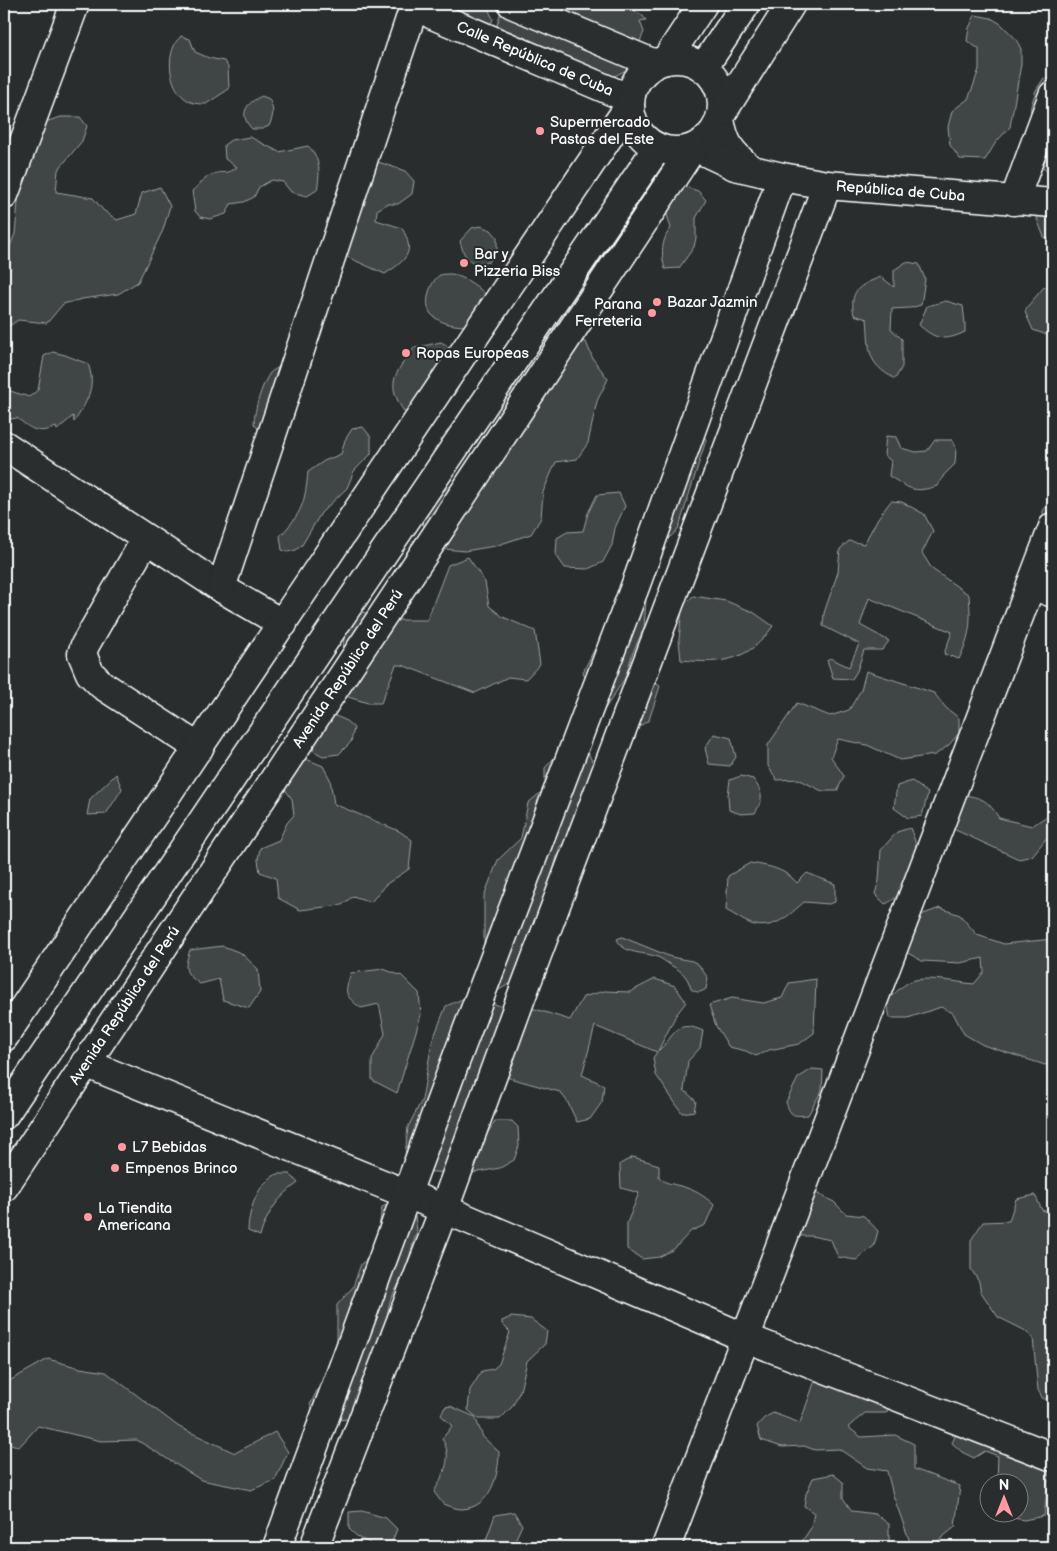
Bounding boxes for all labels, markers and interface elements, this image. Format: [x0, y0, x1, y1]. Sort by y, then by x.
street label: Calle República de Cuba [454, 17, 616, 101]
place label: Supermercado Pastas del Este [550, 113, 654, 149]
marker: Supermercado Pastas del Este [534, 125, 546, 137]
street label: República de Cuba [835, 177, 966, 206]
place label: Bar y Pizzeria Biss [474, 245, 561, 281]
marker: Bar y Pizzeria Biss [458, 257, 470, 269]
place label: Bazar Jazmin [667, 293, 757, 312]
place label: Parana Ferreteria [575, 295, 642, 331]
marker: Bazar Jazmin [651, 296, 663, 308]
marker: Parana Ferreteria [646, 307, 658, 319]
place label: Ropas Europeas [416, 344, 529, 363]
marker: Ropas Europeas [400, 347, 412, 359]
street label: Avenida República del Perú [289, 586, 407, 752]
street label: Avenida República del Perú [65, 923, 184, 1089]
place label: L7 Bebidas [132, 1138, 207, 1157]
marker: L7 Bebidas [116, 1141, 128, 1153]
place label: Empenos Brinco [125, 1159, 238, 1178]
marker: Empenos Brinco [109, 1162, 121, 1174]
place label: La Tiendita Americana [98, 1199, 172, 1235]
marker: La Tiendita Americana [82, 1211, 94, 1223]
north arrow [980, 1474, 1030, 1524]
text: N [999, 1477, 1009, 1494]

